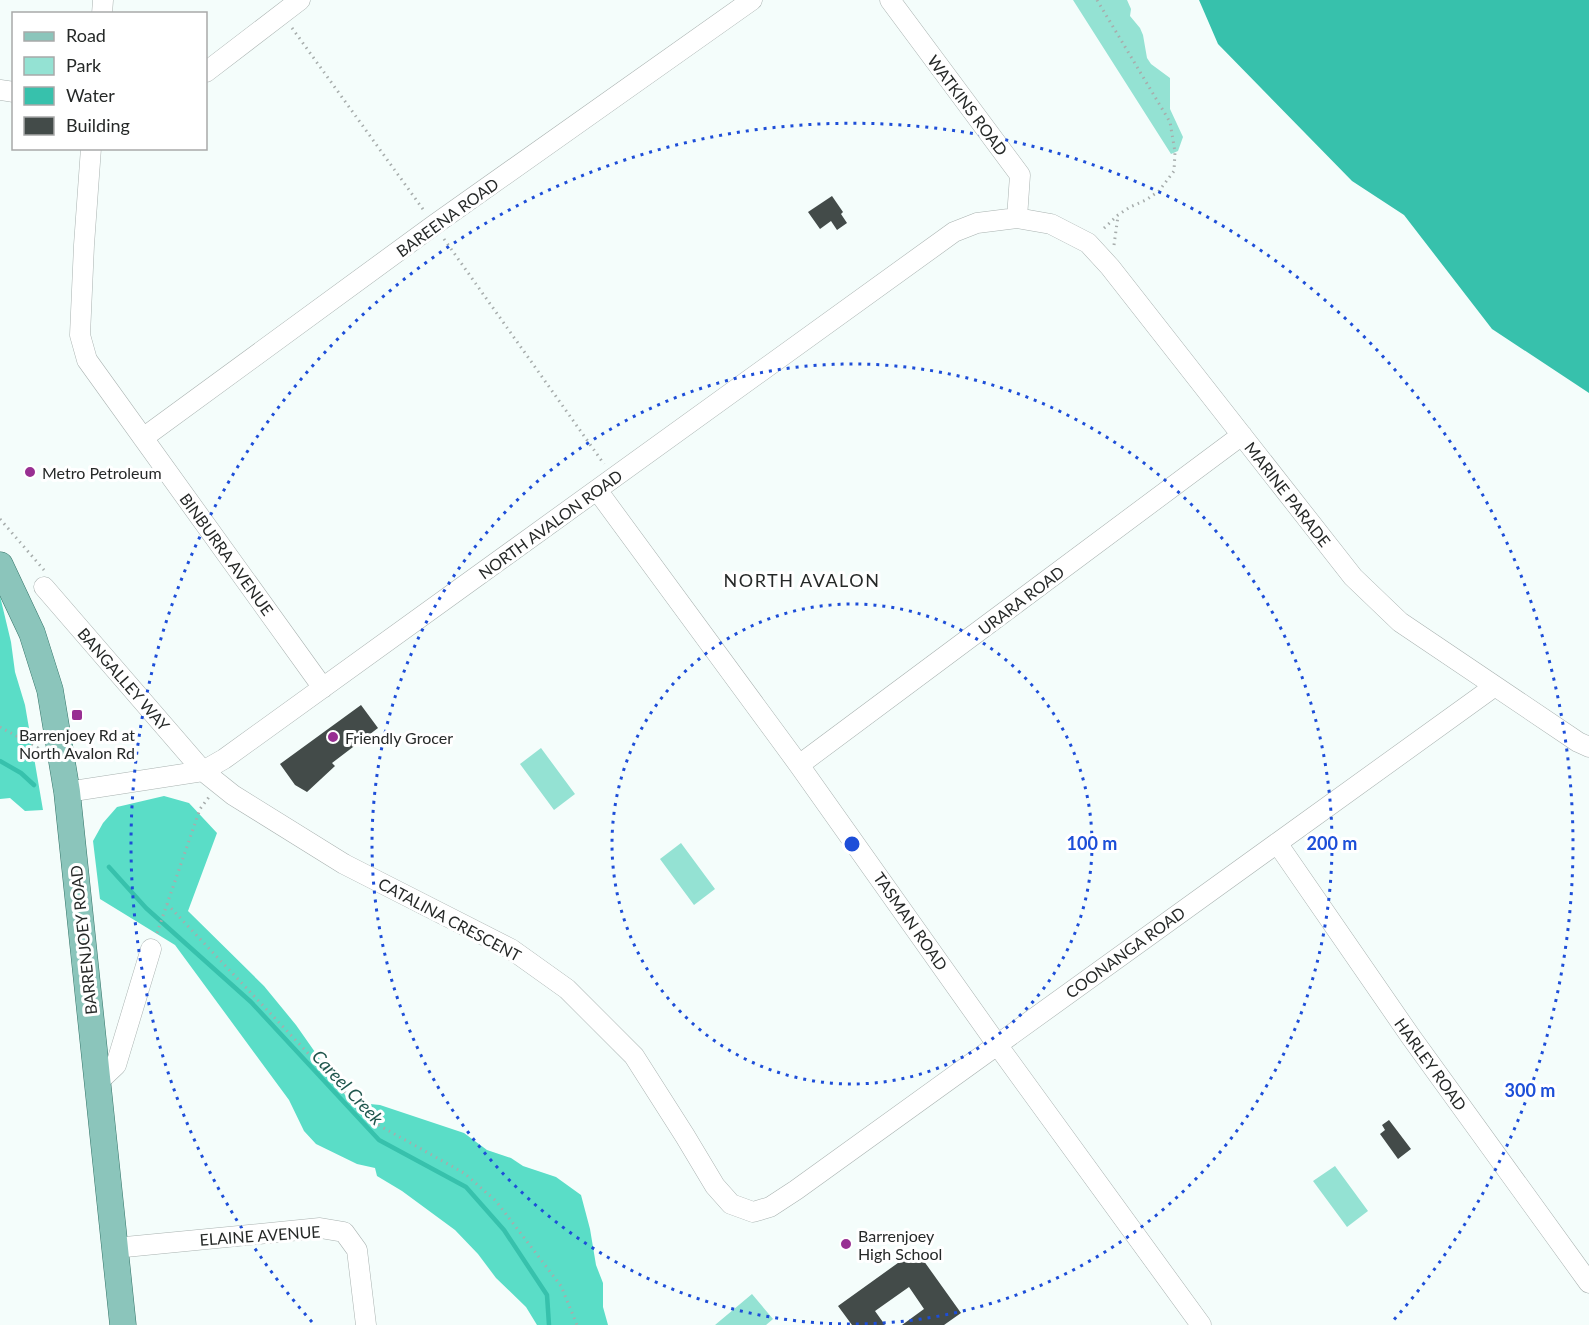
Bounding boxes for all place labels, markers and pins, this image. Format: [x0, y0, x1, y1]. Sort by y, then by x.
place label: Metro Petroleum [42, 463, 162, 482]
marker: Metro Petroleum [23, 465, 37, 479]
marker: Barrenjoey Rd at North Avalon Rd [70, 708, 84, 722]
place label: Barrenjoey Rd at North Avalon Rd [19, 725, 135, 762]
place label: Friendly Grocer [345, 728, 453, 747]
marker: Friendly Grocer [326, 730, 340, 744]
centre of rings [842, 834, 862, 854]
place label: Barrenjoey High School [858, 1226, 942, 1263]
marker: Barrenjoey High School [839, 1237, 853, 1251]

